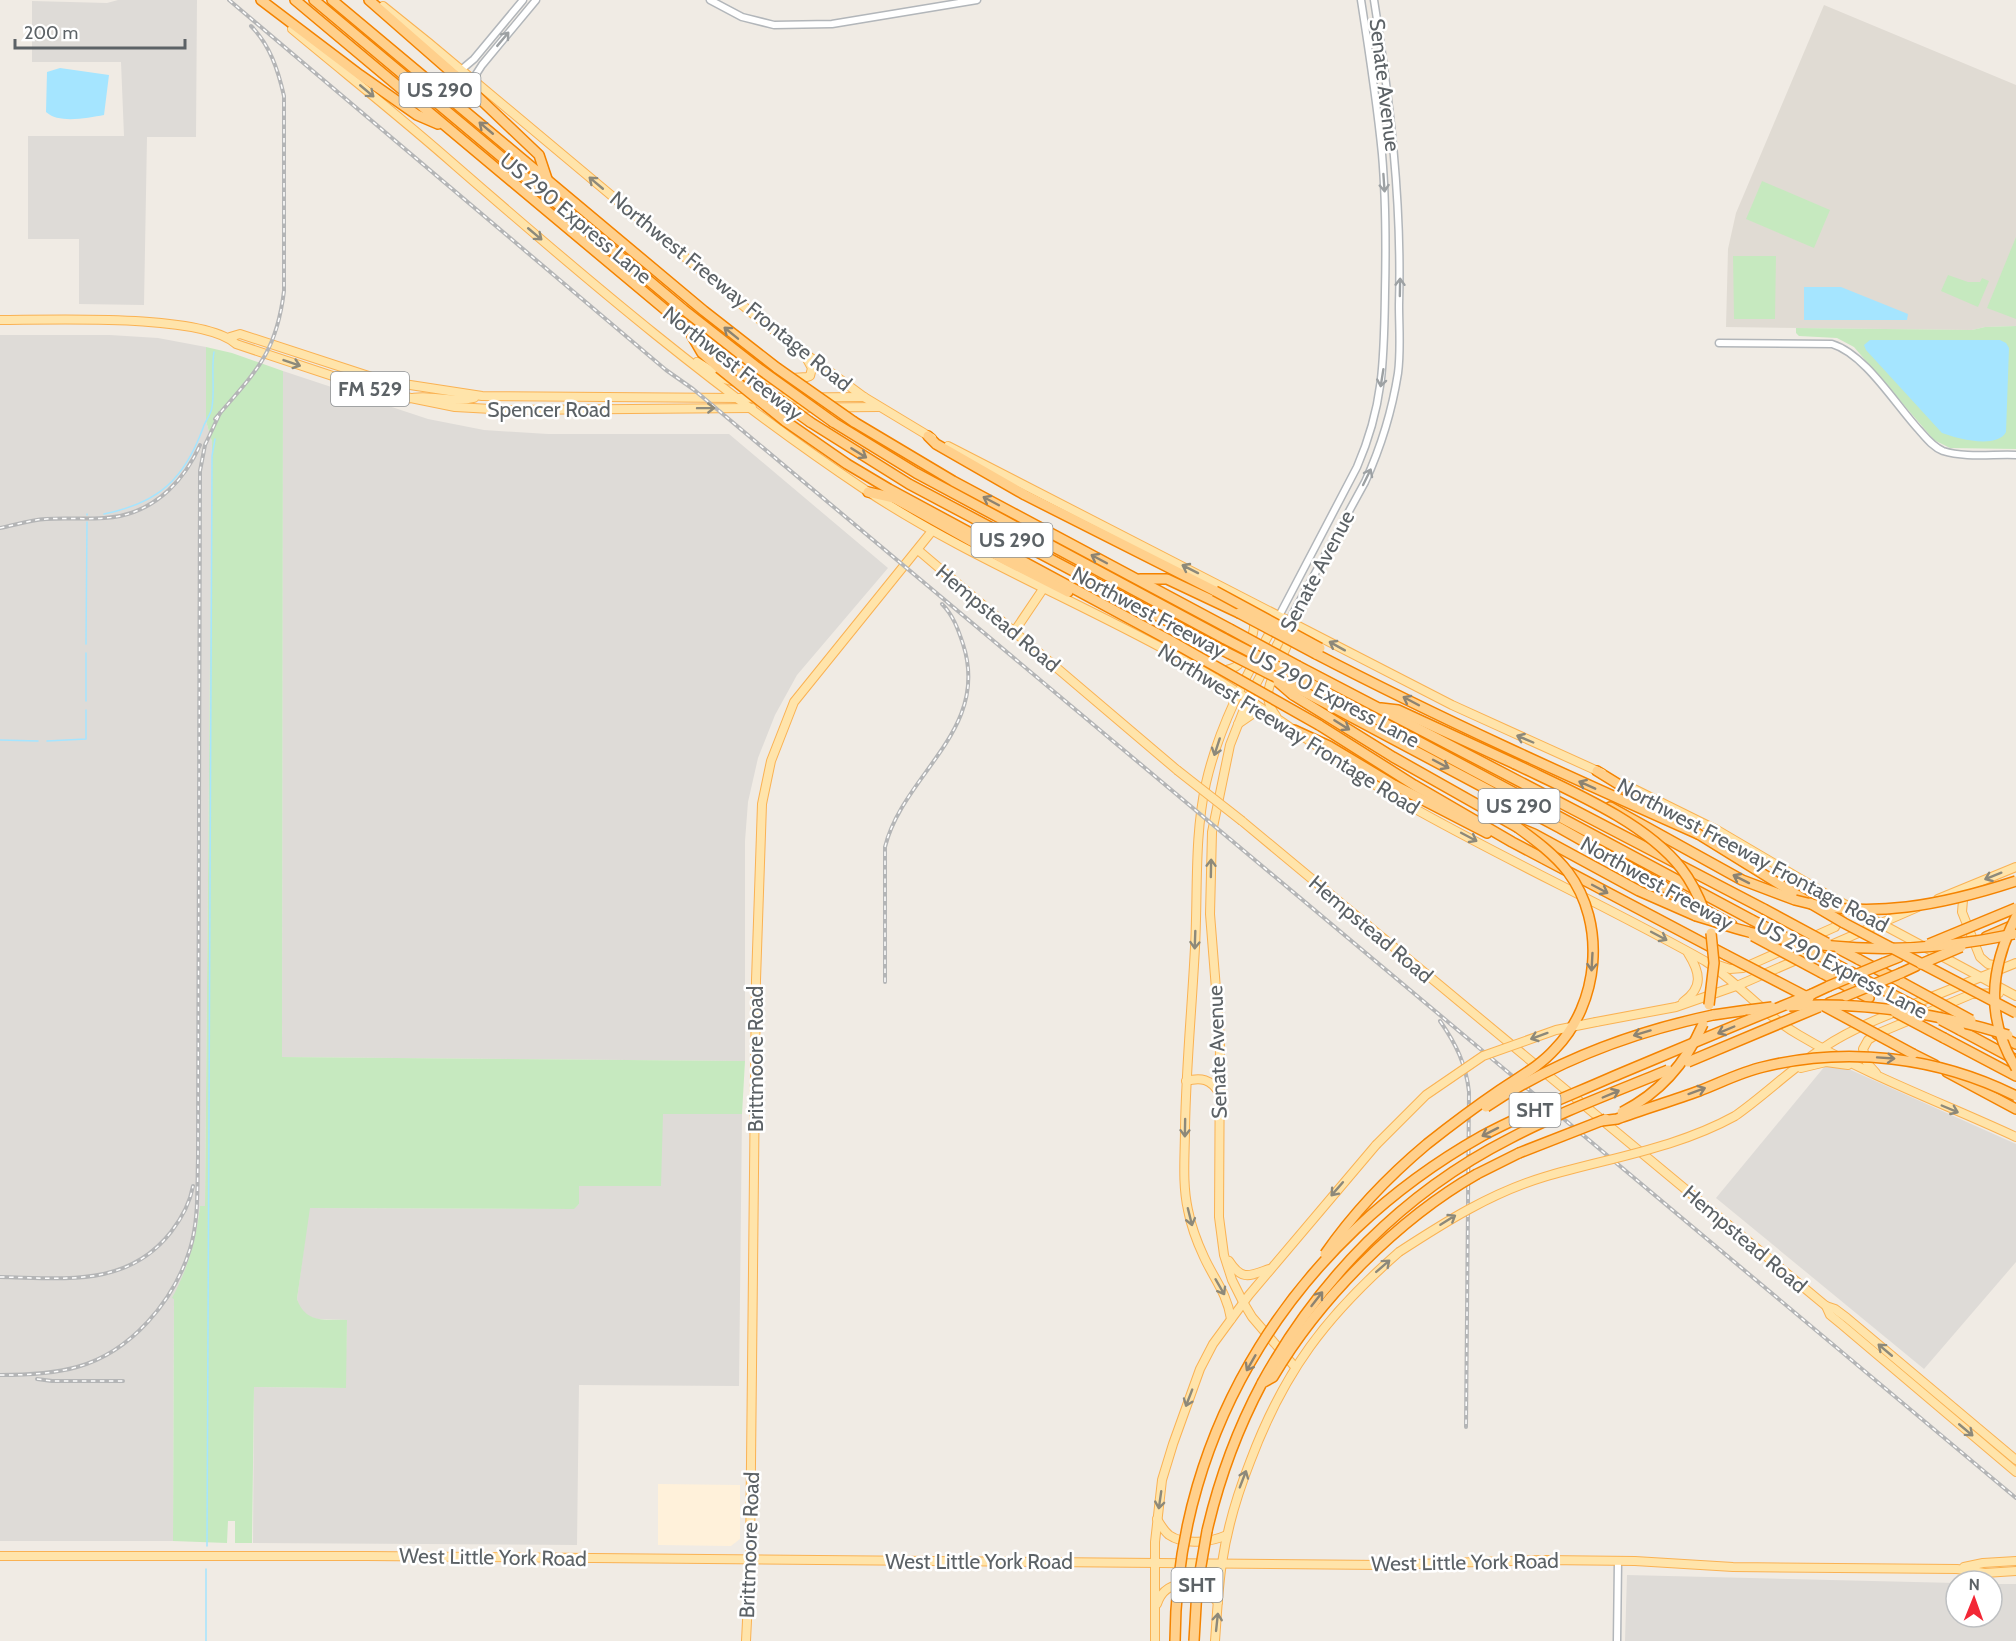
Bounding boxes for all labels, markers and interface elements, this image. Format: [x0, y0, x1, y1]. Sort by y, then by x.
scale bar [15, 12, 184, 50]
street label: Senate Avenue [1364, 17, 1406, 153]
text: 200 m [24, 22, 78, 44]
one-way arrow [497, 31, 510, 47]
road number: US 290 [400, 73, 480, 107]
one-way arrow [359, 85, 375, 98]
one-way arrow [478, 122, 494, 135]
street label: US 290 Express Lane [495, 147, 657, 289]
one-way arrow [1378, 172, 1389, 192]
one-way arrow [589, 176, 604, 190]
street label: Northwest Freeway Frontage Road [605, 186, 857, 396]
one-way arrow [527, 227, 542, 241]
one-way arrow [1394, 278, 1405, 298]
street label: Northwest Freeway [658, 301, 808, 425]
one-way arrow [723, 326, 739, 339]
one-way arrow [282, 358, 301, 369]
one-way arrow [1376, 367, 1387, 387]
road number: FM 529 [331, 372, 409, 406]
street label: Spencer Road [487, 397, 611, 422]
one-way arrow [696, 403, 716, 414]
one-way arrow [850, 448, 867, 460]
one-way arrow [1361, 469, 1373, 487]
one-way arrow [983, 495, 1000, 507]
street label: Senate Avenue [1275, 506, 1360, 636]
road number: US 290 [972, 523, 1052, 557]
one-way arrow [1091, 553, 1108, 565]
street label: Hempstead Road [931, 559, 1065, 677]
street label: Northwest Freeway [1068, 561, 1231, 663]
one-way arrow [1181, 563, 1199, 574]
street label: Northwest Freeway Frontage Road [1154, 638, 1424, 820]
one-way arrow [1329, 640, 1346, 652]
street label: US 290 Express Lane [1244, 641, 1424, 753]
one-way arrow [1402, 695, 1420, 707]
one-way arrow [1334, 719, 1351, 732]
one-way arrow [1516, 733, 1534, 744]
one-way arrow [1211, 737, 1222, 756]
one-way arrow [1432, 758, 1449, 770]
street label: Northwest Freeway Frontage Road [1613, 773, 1893, 937]
one-way arrow [1579, 778, 1597, 790]
road number: US 290 [1478, 789, 1559, 823]
one-way arrow [1460, 831, 1477, 843]
street label: Northwest Freeway [1576, 831, 1738, 935]
one-way arrow [1205, 859, 1217, 879]
street label: Hempstead Road [1304, 870, 1438, 988]
one-way arrow [1985, 871, 2003, 882]
one-way arrow [1733, 873, 1750, 885]
one-way arrow [1591, 883, 1609, 895]
street label: US 290 Express Lane [1752, 912, 1932, 1024]
one-way arrow [1189, 929, 1201, 949]
one-way arrow [1649, 931, 1667, 942]
one-way arrow [1586, 952, 1597, 972]
street label: Senate Avenue [1202, 985, 1232, 1119]
street label: Brittmoore Road [743, 986, 768, 1132]
one-way arrow [1718, 1024, 1736, 1036]
one-way arrow [1633, 1028, 1652, 1039]
one-way arrow [1531, 1031, 1549, 1042]
one-way arrow [1876, 1053, 1896, 1064]
one-way arrow [1687, 1085, 1706, 1096]
one-way arrow [1601, 1088, 1619, 1099]
road number: SHT [1510, 1093, 1561, 1127]
one-way arrow [1940, 1104, 1959, 1115]
one-way arrow [1179, 1117, 1191, 1137]
one-way arrow [1481, 1127, 1499, 1138]
street label: Hempstead Road [1678, 1180, 1812, 1298]
one-way arrow [1330, 1181, 1344, 1196]
one-way arrow [1184, 1207, 1196, 1226]
one-way arrow [1439, 1214, 1456, 1226]
one-way arrow [1375, 1259, 1390, 1273]
one-way arrow [1214, 1278, 1226, 1295]
one-way arrow [1310, 1291, 1323, 1307]
one-way arrow [1878, 1343, 1893, 1357]
one-way arrow [1244, 1354, 1256, 1371]
one-way arrow [1182, 1388, 1193, 1407]
one-way arrow [1958, 1423, 1973, 1437]
one-way arrow [1239, 1470, 1250, 1489]
street label: Brittmoore Road [734, 1471, 764, 1619]
one-way arrow [1154, 1489, 1165, 1509]
street label: West Little York Road [399, 1543, 587, 1571]
street label: West Little York Road [1371, 1548, 1559, 1576]
street label: West Little York Road [885, 1549, 1073, 1574]
road number: SHT [1172, 1568, 1222, 1602]
north arrow [1944, 1569, 2004, 1629]
text: N [1968, 1575, 1980, 1594]
one-way arrow [1212, 1612, 1223, 1632]

